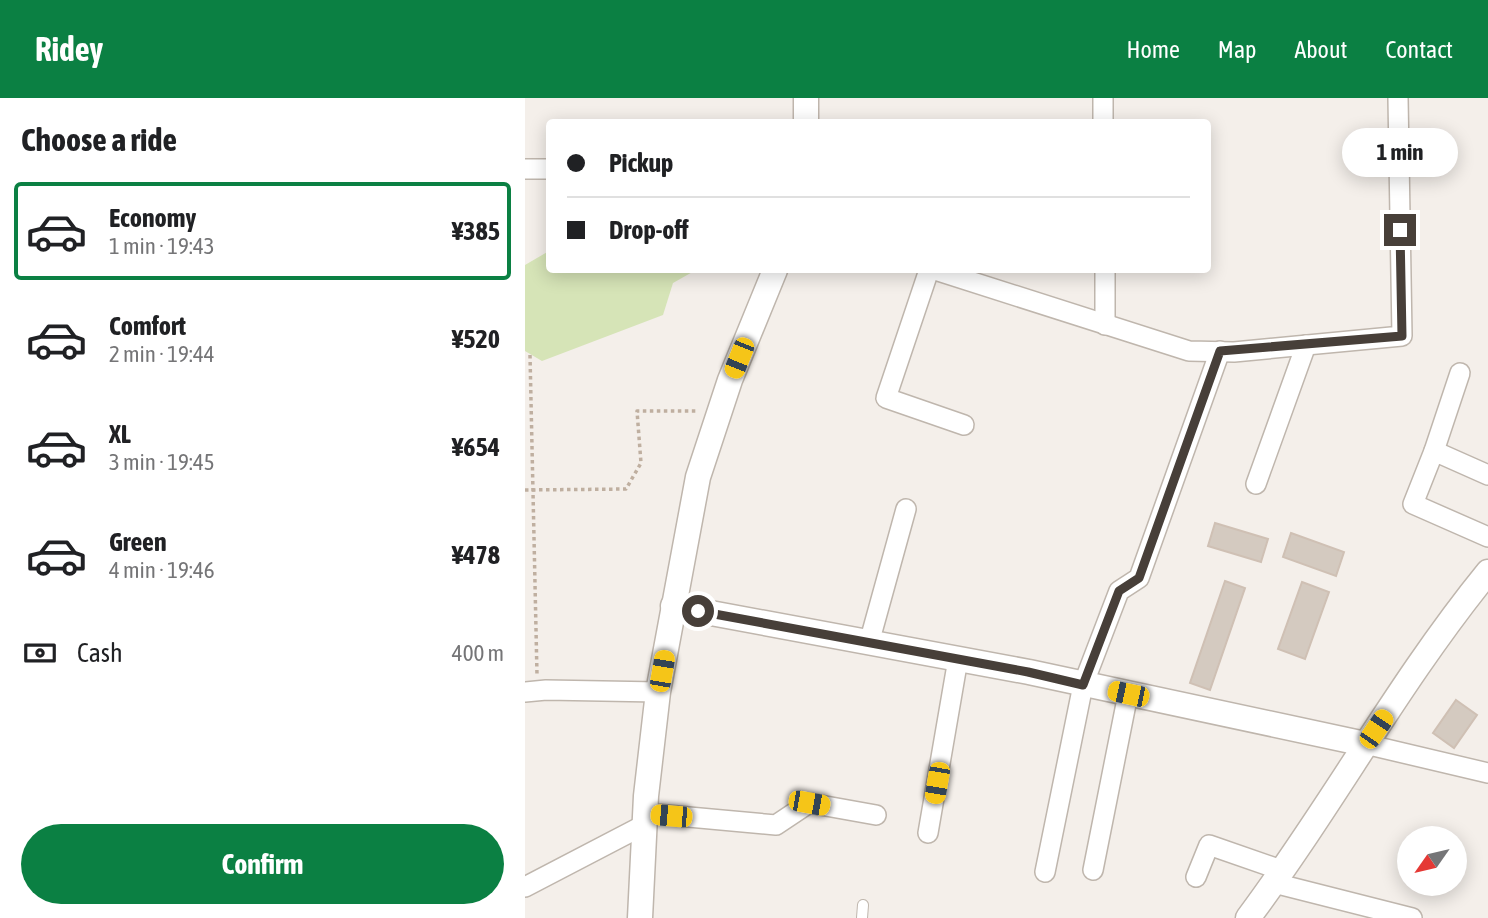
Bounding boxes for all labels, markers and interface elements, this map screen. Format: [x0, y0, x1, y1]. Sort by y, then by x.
text: Ridey [35, 30, 103, 68]
text: Home [1126, 36, 1180, 63]
text: Map [1218, 36, 1256, 63]
text: About [1294, 36, 1347, 63]
text: Contact [1385, 36, 1453, 63]
text: Choose a ride [21, 121, 177, 158]
callout: 1 min [1342, 129, 1458, 178]
text: 1 min [1377, 139, 1423, 165]
text: Pickup [609, 148, 673, 178]
icon: car [25, 200, 88, 263]
text: Economy [109, 203, 196, 233]
route end [1384, 214, 1416, 246]
text: Drop-off [609, 215, 689, 245]
text: ¥385 [452, 216, 500, 246]
text: 1 min · 19:43 [109, 233, 215, 259]
icon: car [25, 308, 88, 371]
text: Comfort [109, 311, 186, 341]
text: ¥520 [452, 324, 500, 354]
car [722, 335, 757, 381]
text: 2 min · 19:44 [109, 341, 215, 367]
icon: car [25, 416, 88, 479]
text: XL [109, 419, 131, 449]
text: ¥654 [452, 432, 500, 462]
text: 3 min · 19:45 [109, 449, 215, 475]
icon: car [25, 524, 88, 587]
text: Green [109, 527, 167, 557]
text: ¥478 [452, 540, 500, 570]
text: 4 min · 19:46 [109, 557, 215, 583]
route start [682, 595, 714, 627]
icon: cash [21, 634, 59, 672]
text: Cash [77, 638, 123, 668]
text: 400 m [452, 640, 504, 666]
car [649, 648, 676, 694]
car [1106, 679, 1151, 709]
car [1356, 706, 1397, 752]
car [924, 760, 951, 806]
car [787, 789, 832, 817]
car [650, 804, 693, 828]
button: Confirm [21, 824, 504, 904]
north arrow [1397, 826, 1467, 896]
map controls [1397, 826, 1467, 896]

